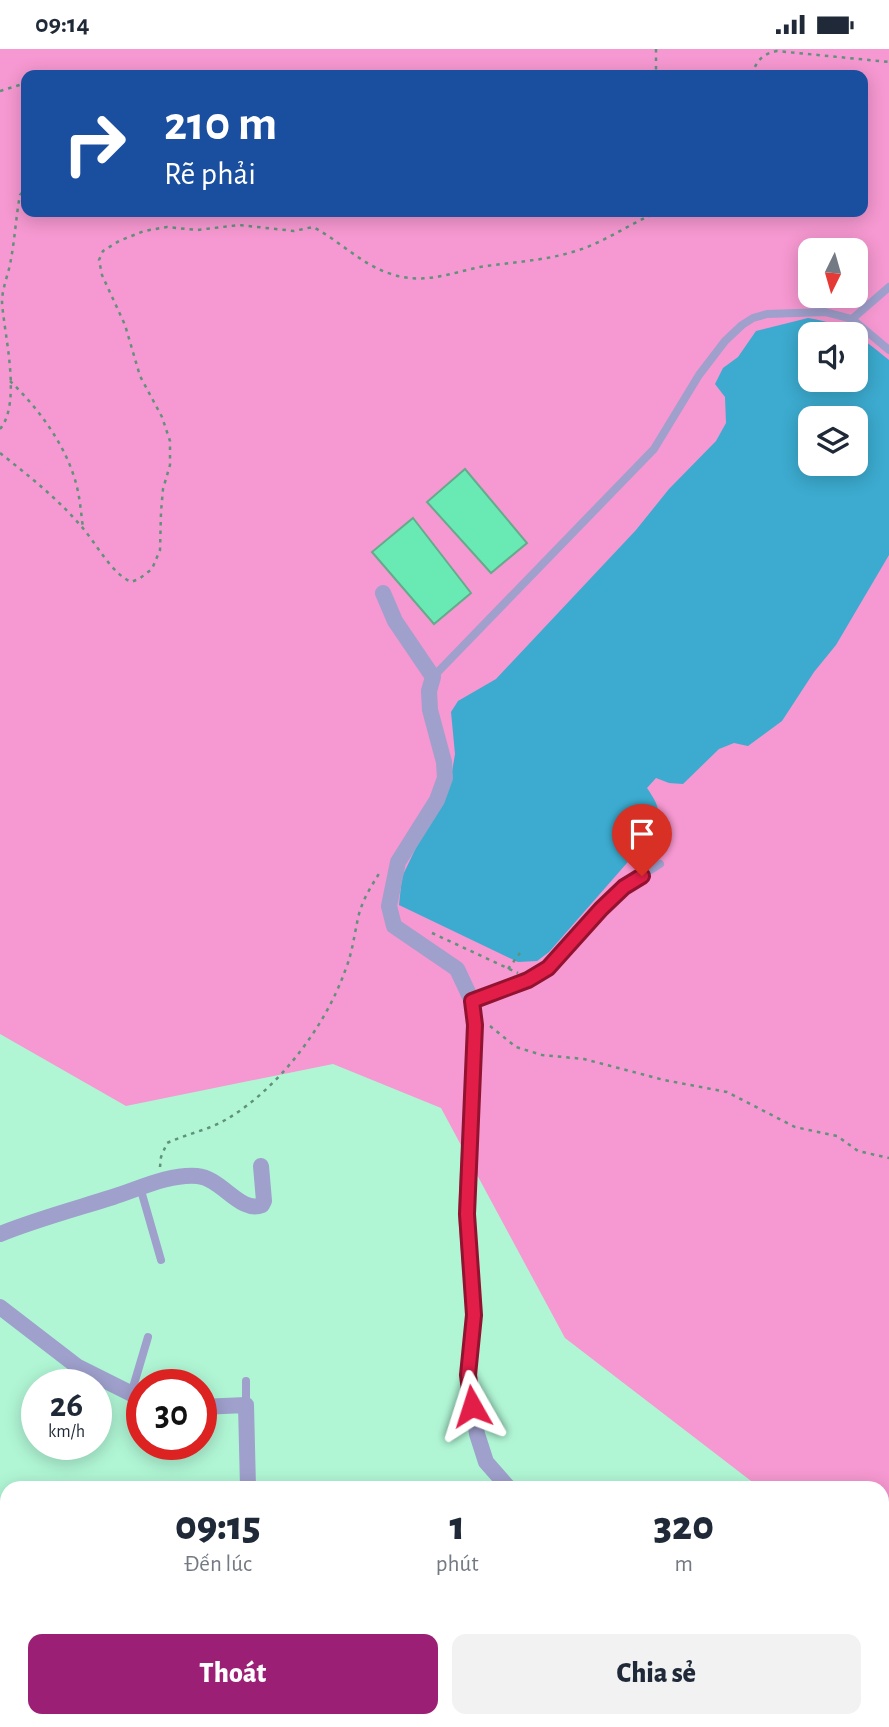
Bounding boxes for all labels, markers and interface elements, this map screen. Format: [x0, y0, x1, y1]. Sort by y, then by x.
text: 09:14 [35, 11, 90, 37]
icon: right [49, 98, 140, 189]
text: 210 m [164, 100, 277, 149]
text: Rẽ phải [164, 158, 256, 190]
north arrow [798, 238, 868, 308]
map controls [798, 238, 868, 476]
button: sound [798, 322, 868, 392]
button: layers [798, 406, 868, 476]
pin [612, 804, 672, 876]
icon: arrive [623, 815, 661, 853]
speed limit sign: 30 [126, 1369, 217, 1460]
position arrow [435, 1369, 509, 1443]
text: 26 [50, 1388, 83, 1423]
text: km/h [48, 1423, 85, 1441]
text: 09:15 [175, 1505, 261, 1547]
text: 1 [449, 1505, 465, 1547]
text: 320 [654, 1505, 714, 1547]
text: Đến lúc [184, 1553, 252, 1576]
text: phút [436, 1553, 479, 1576]
text: m [675, 1553, 693, 1576]
button: Thoát [28, 1634, 438, 1714]
button: Chia sẻ [452, 1634, 861, 1714]

